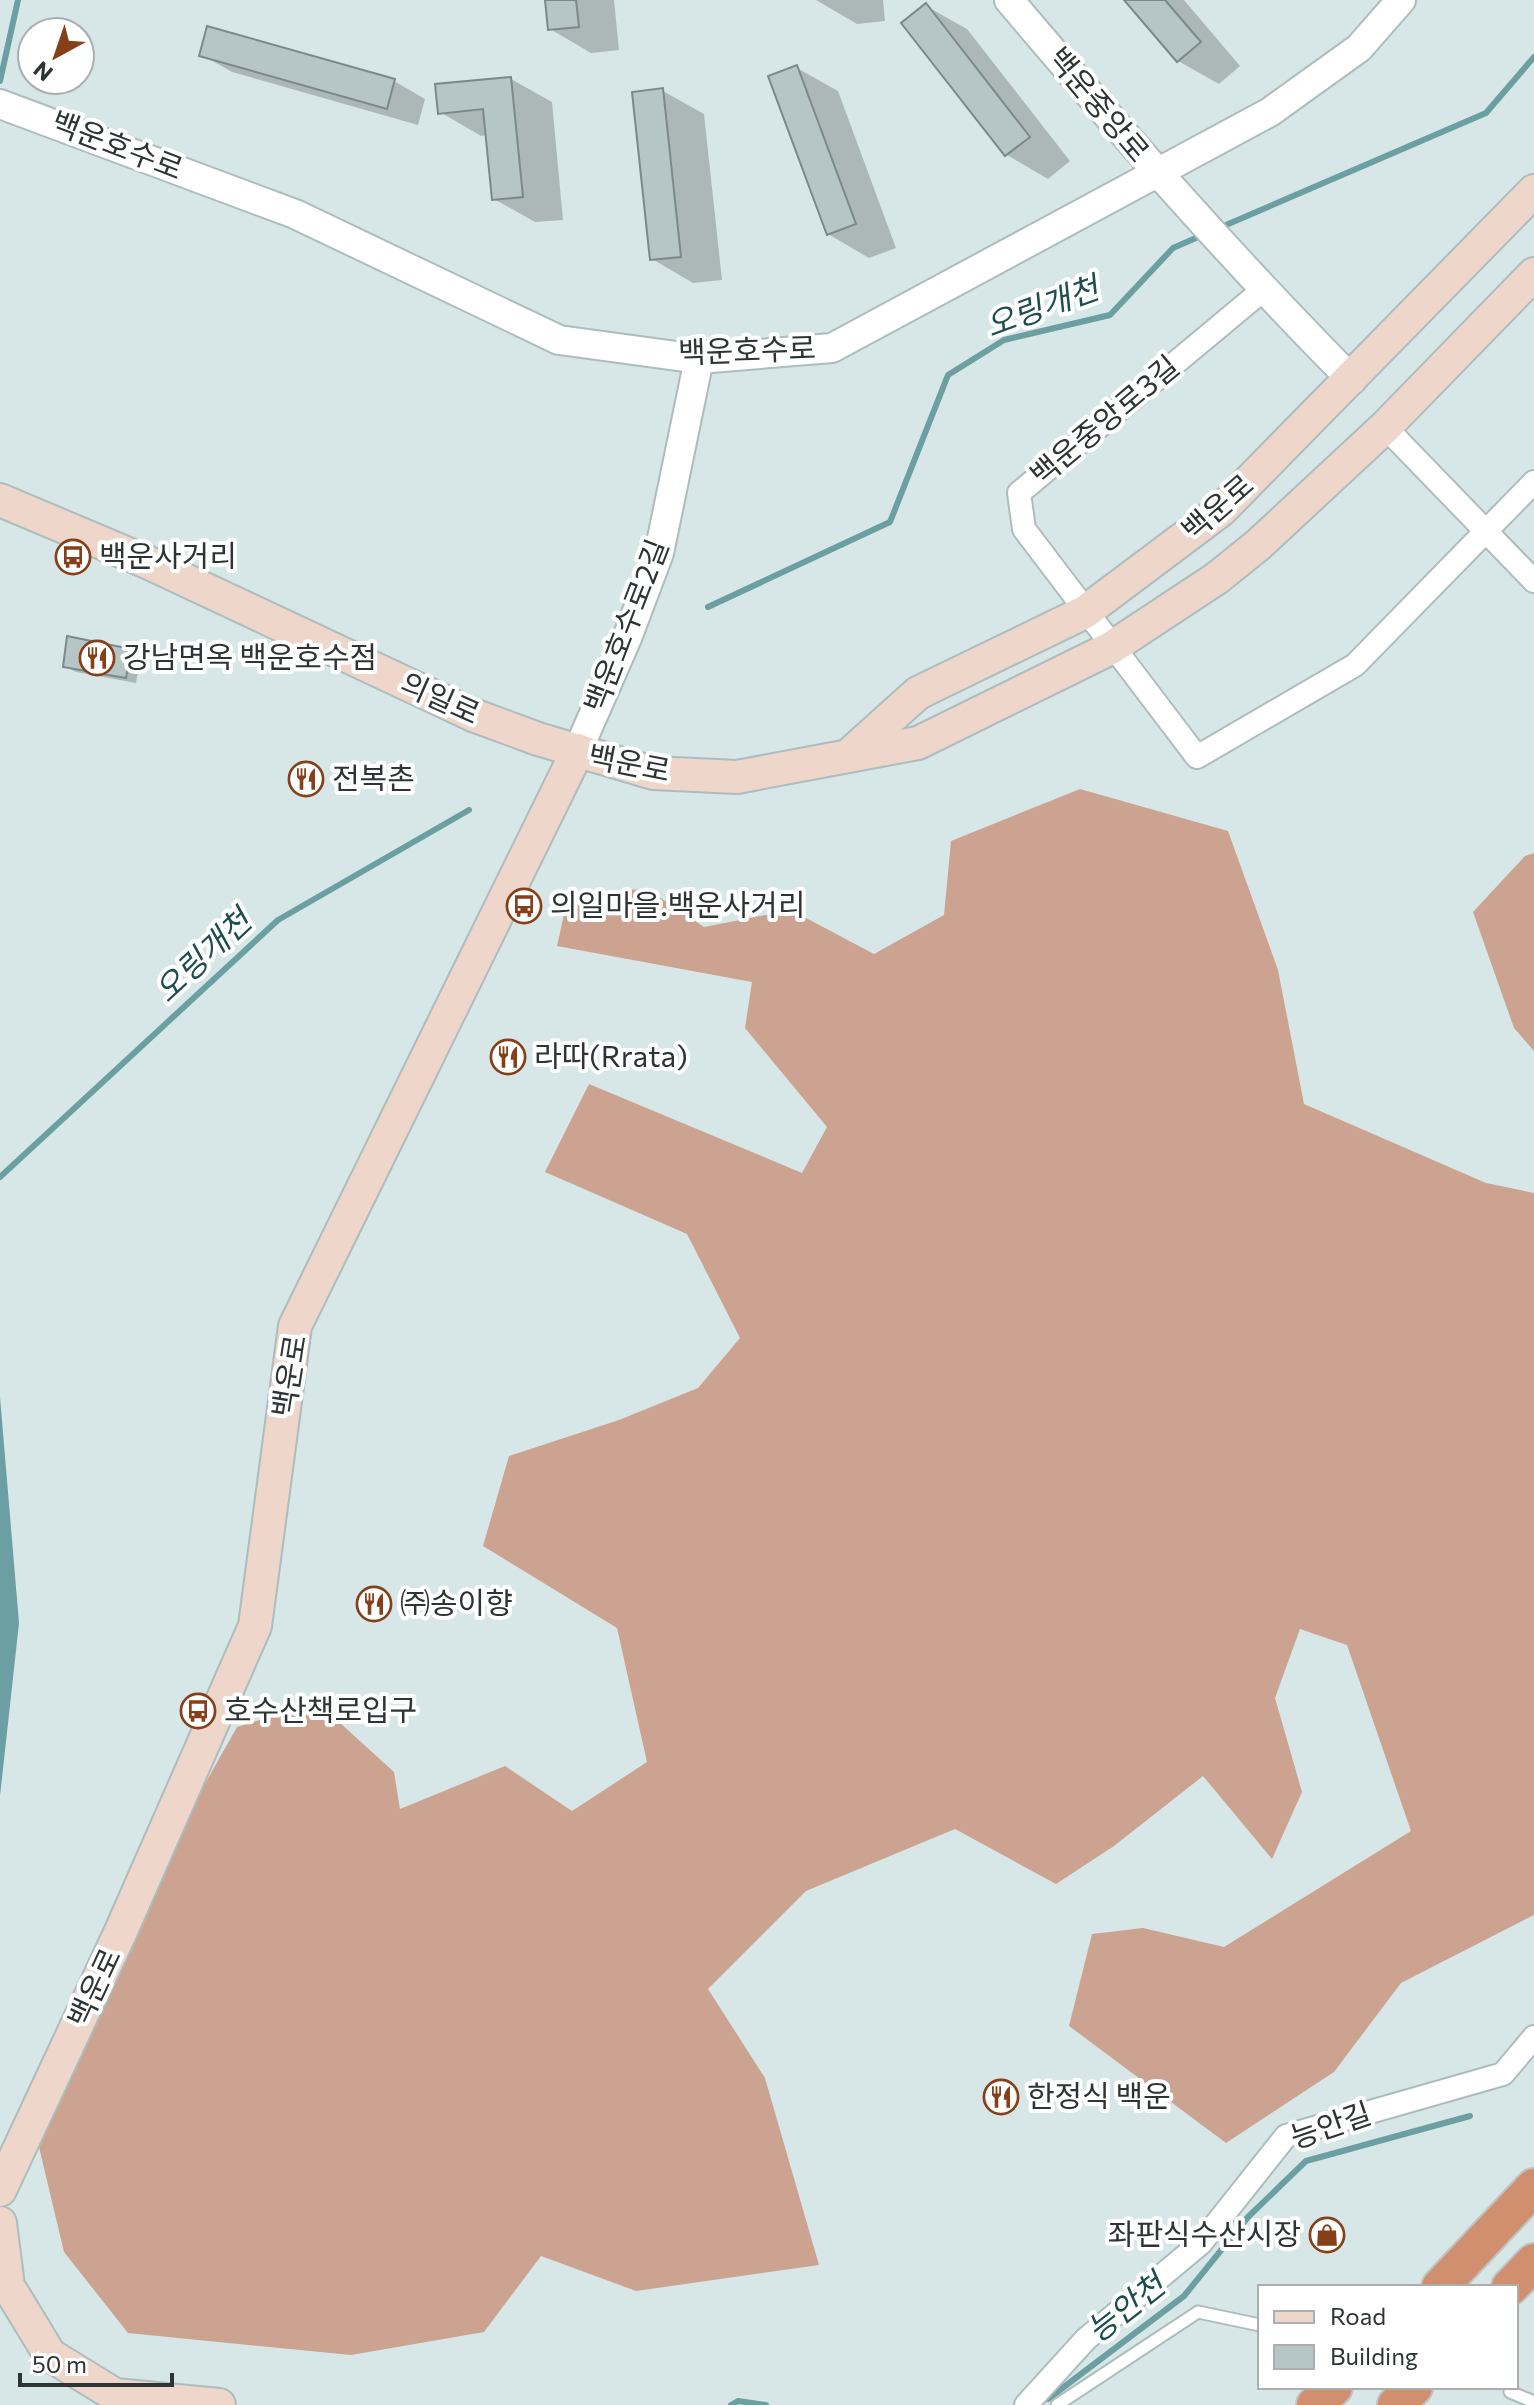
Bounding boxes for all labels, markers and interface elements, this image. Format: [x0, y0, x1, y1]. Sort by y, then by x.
north arrow [16, 16, 96, 96]
street label: 백운중앙로 [1041, 39, 1158, 168]
text: N [28, 56, 58, 87]
street label: 백운호수로 [47, 102, 189, 186]
water label: 오링개천 [979, 265, 1107, 344]
street label: 백운호수로 [677, 328, 817, 369]
street label: 백운중앙로3길 [1022, 346, 1185, 492]
street label: 백운로 [1173, 465, 1260, 547]
street label: 백운호수로2길 [575, 533, 675, 717]
place label: 백운사거리 [99, 536, 237, 573]
bus stop icon: 백운사거리 [54, 538, 92, 576]
place label: 강남면옥 백운호수점 [123, 637, 377, 674]
restaurant icon: 강남면옥 백운호수점 [78, 639, 116, 677]
street label: 의일로 [396, 663, 486, 730]
street label: 백운로 [585, 735, 674, 788]
place label: 전복촌 [332, 758, 415, 795]
restaurant icon: 전복촌 [287, 760, 325, 798]
place label: 의일마을.백운사거리 [550, 885, 805, 922]
bus stop icon: 의일마을.백운사거리 [505, 887, 543, 925]
water label: 오링개천 [145, 897, 261, 1009]
place label: 라따(Rrata) [534, 1036, 688, 1073]
restaurant icon: 라따(Rrata) [489, 1038, 527, 1076]
street label: 백운로 [263, 1332, 312, 1419]
place label: ㈜송이향 [400, 1583, 513, 1620]
restaurant icon: ㈜송이향 [355, 1585, 393, 1623]
place label: 호수산책로입구 [224, 1690, 417, 1727]
bus stop icon: 호수산책로입구 [179, 1692, 217, 1730]
street label: 백운로 [58, 1942, 127, 2032]
place label: 한정식 백운 [1027, 2076, 1171, 2113]
restaurant icon: 한정식 백운 [982, 2078, 1020, 2116]
street label: 능안길 [1285, 2093, 1375, 2155]
place label: 좌판식수산시장 [1108, 2214, 1301, 2251]
shop icon: 좌판식수산시장 [1308, 2216, 1346, 2254]
water label: 능안천 [1078, 2261, 1175, 2349]
legend [1258, 2285, 1518, 2389]
text: Road [1330, 2301, 1386, 2330]
scale bar [20, 2337, 172, 2387]
text: Building [1330, 2341, 1418, 2370]
text: 50 m [32, 2349, 87, 2378]

